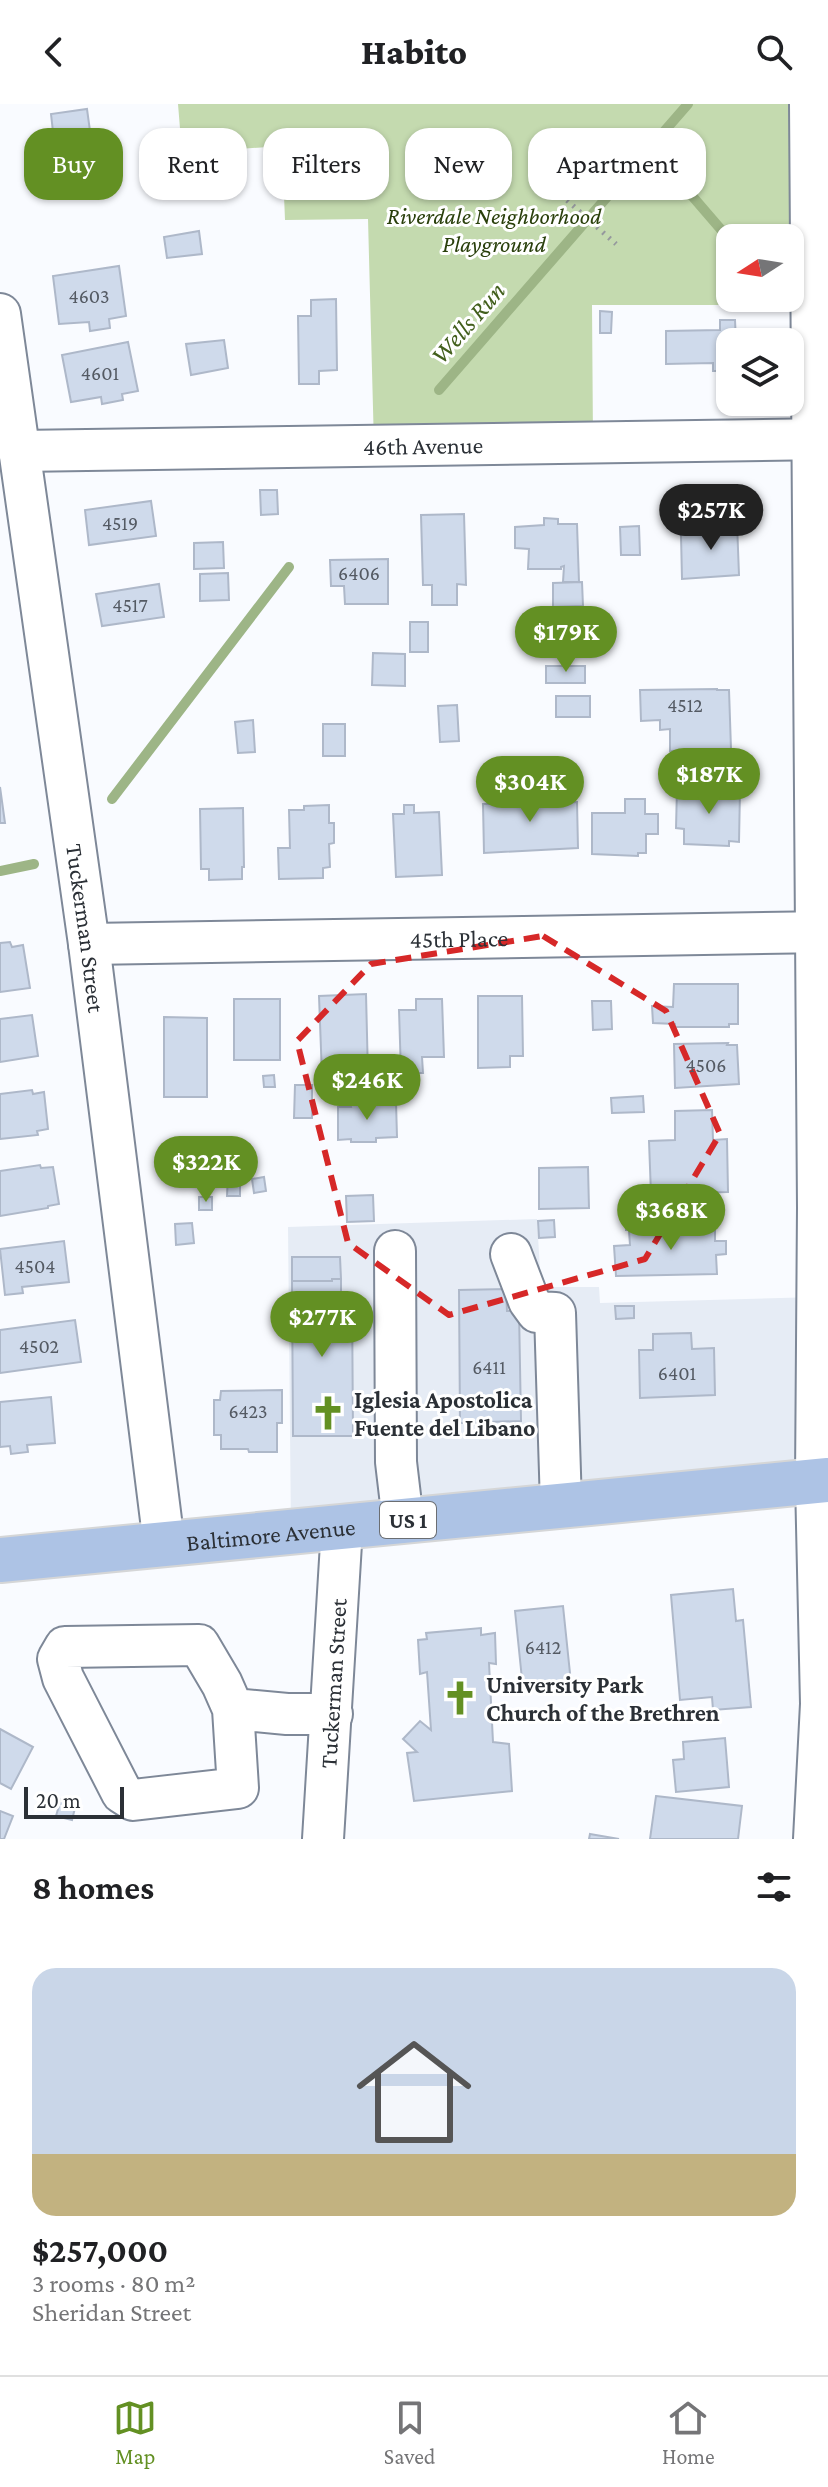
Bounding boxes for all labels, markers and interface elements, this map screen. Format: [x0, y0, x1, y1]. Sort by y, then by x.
icon: back [32, 30, 76, 74]
icon: search [752, 30, 796, 74]
text: Habito [361, 32, 467, 72]
chip: Buy [24, 128, 123, 200]
chip: Rent [139, 128, 247, 200]
chip: Filters [263, 128, 389, 200]
chip: New [405, 128, 512, 200]
chip: Apartment [528, 128, 706, 200]
park label: Riverdale Neighborhood Playground [387, 202, 602, 257]
north arrow [716, 224, 804, 312]
map controls [716, 224, 804, 416]
water label: Wells Run [425, 276, 511, 370]
house number: 4603 [69, 285, 109, 307]
button: layers [716, 328, 804, 416]
house number: 4601 [81, 362, 119, 384]
street label: 46th Avenue [363, 431, 483, 459]
pin: $257K [655, 484, 767, 552]
text: $257K [677, 495, 745, 524]
house number: 4519 [102, 512, 138, 534]
house number: 6406 [338, 562, 380, 584]
house number: 4517 [112, 594, 148, 616]
pin: $179K [510, 606, 622, 674]
text: $179K [533, 617, 599, 646]
house number: 4512 [667, 694, 703, 716]
pin: $187K [653, 748, 765, 816]
pin: $304K [474, 756, 586, 824]
text: $187K [676, 759, 742, 788]
text: $304K [494, 767, 566, 796]
street label: Tuckerman Street [61, 842, 111, 1015]
street label: 45th Place [409, 924, 508, 952]
pin: $246K [311, 1054, 423, 1122]
house number: 4506 [685, 1054, 727, 1076]
text: $246K [331, 1065, 403, 1094]
pin: $322K [150, 1136, 262, 1204]
text: $322K [172, 1147, 240, 1176]
pin: $368K [615, 1184, 727, 1252]
text: $368K [635, 1195, 707, 1224]
house number: 4504 [14, 1255, 56, 1277]
pin: $277K [266, 1291, 378, 1359]
text: $277K [288, 1302, 356, 1331]
house number: 4502 [19, 1335, 59, 1357]
house number: 6411 [472, 1356, 506, 1378]
house number: 6401 [658, 1362, 696, 1384]
place label: Iglesia Apostolica Fuente del Libano [354, 1386, 536, 1441]
church icon: Iglesia Apostolica Fuente del Libano [309, 1394, 347, 1432]
house number: 6423 [228, 1400, 268, 1422]
road number: US 1 [380, 1502, 436, 1538]
street label: Baltimore Avenue [185, 1512, 357, 1555]
street label: Tuckerman Street [314, 1597, 351, 1769]
house number: 6412 [525, 1636, 561, 1658]
place label: University Park Church of the Brethren [486, 1671, 720, 1726]
church icon: University Park Church of the Brethren [441, 1679, 479, 1717]
scale bar [24, 1783, 124, 1819]
text: 20 m [36, 1788, 81, 1813]
icon: filters [752, 1865, 796, 1909]
text: 8 homes [32, 1869, 154, 1906]
icon: home [342, 2020, 486, 2164]
text: $257,000 [32, 2232, 168, 2269]
text: 3 rooms · 80 m² [32, 2269, 195, 2298]
text: Sheridan Street [32, 2298, 191, 2327]
tab: Map [113, 2396, 157, 2469]
tab: Saved [384, 2396, 435, 2469]
tab: Home [662, 2396, 715, 2469]

